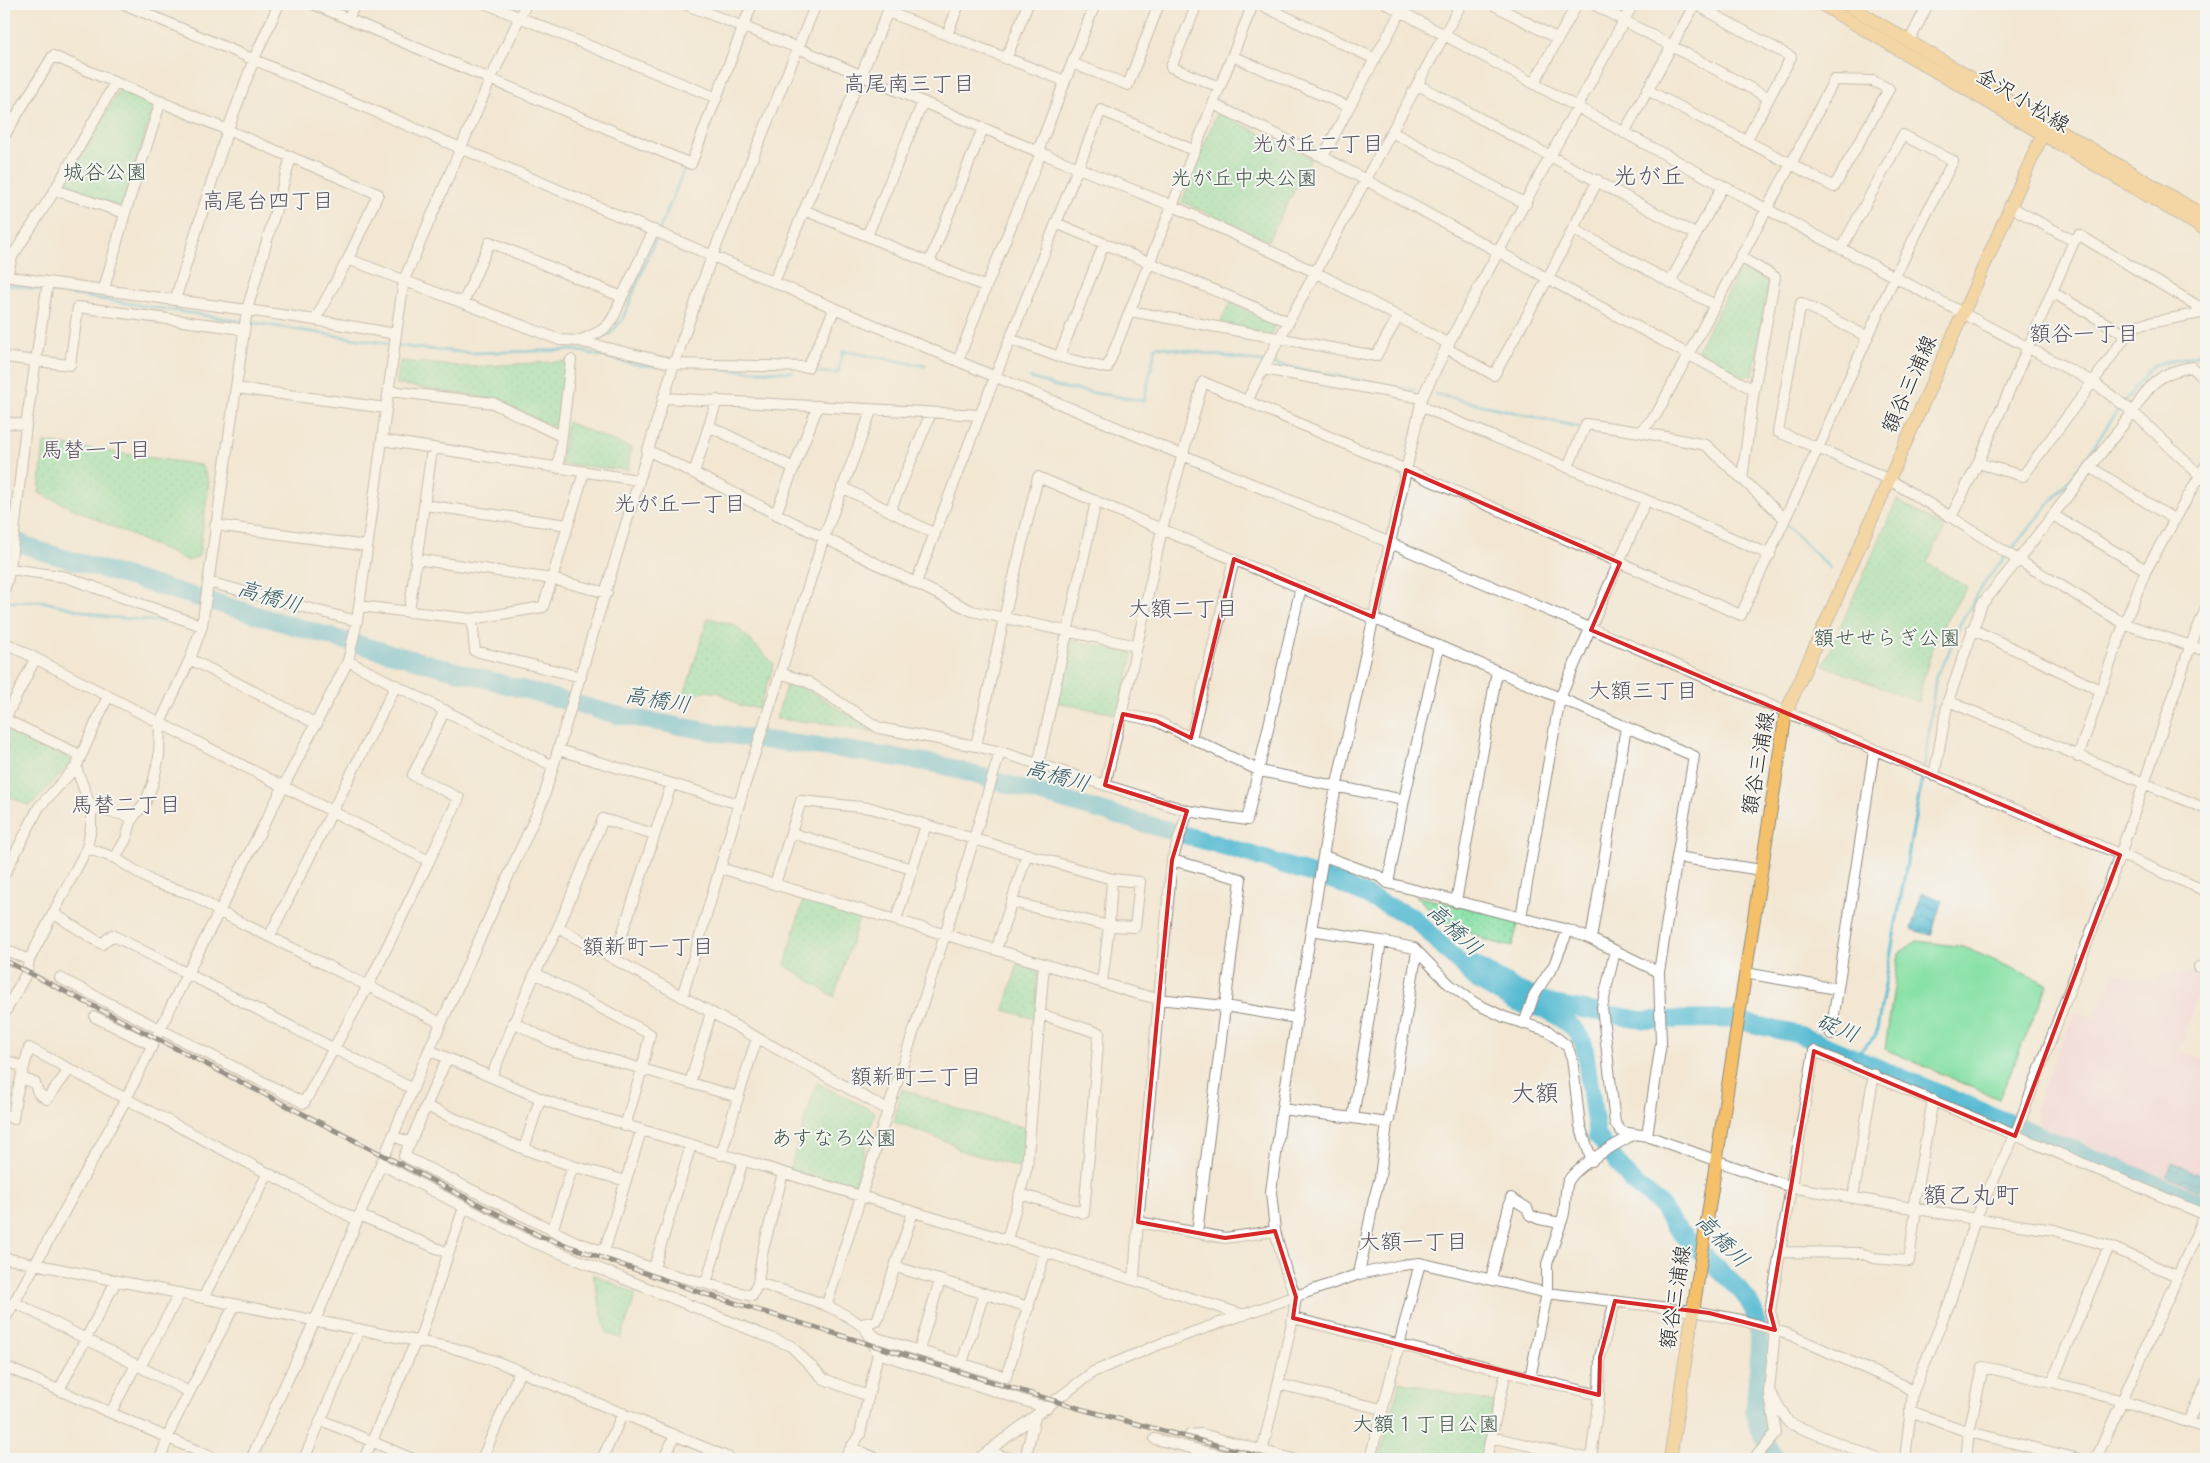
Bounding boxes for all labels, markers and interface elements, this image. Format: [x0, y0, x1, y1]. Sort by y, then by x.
street label: 金沢小松線 [1971, 62, 2075, 138]
district label: 高尾南三丁目 [843, 70, 975, 98]
district label: 光が丘二丁目 [1252, 130, 1384, 158]
park label: 城谷公園 [63, 159, 147, 185]
district label: 光が丘 [1613, 161, 1685, 191]
park label: 光が丘中央公園 [1171, 165, 1318, 191]
district label: 高尾台四丁目 [202, 187, 334, 215]
district label: 額谷一丁目 [2029, 320, 2139, 348]
street label: 額谷三浦線 [1876, 331, 1942, 437]
district label: 馬替一丁目 [41, 436, 151, 464]
district label: 光が丘一丁目 [614, 490, 746, 518]
water label: 高橋川 [234, 574, 305, 620]
district label: 大額二丁目 [1128, 595, 1238, 623]
park label: 額せせらぎ公園 [1814, 625, 1961, 651]
district label: 大額三丁目 [1588, 677, 1698, 705]
water label: 高橋川 [623, 680, 693, 720]
street label: 額谷三浦線 [1736, 709, 1780, 817]
water label: 高橋川 [1022, 753, 1093, 799]
district label: 馬替二丁目 [71, 791, 181, 819]
water label: 高橋川 [1421, 897, 1488, 962]
district label: 額新町一丁目 [582, 933, 714, 961]
water label: 碇川 [1812, 1007, 1863, 1049]
district label: 額新町二丁目 [850, 1063, 982, 1091]
district label: 大額 [1511, 1078, 1559, 1108]
park label: あすなろ公園 [771, 1125, 897, 1151]
district label: 額乙丸町 [1923, 1180, 2019, 1210]
water label: 高橋川 [1689, 1207, 1755, 1274]
district label: 大額一丁目 [1358, 1228, 1468, 1256]
street label: 額谷三浦線 [1654, 1243, 1696, 1351]
park label: 大額１丁目公園 [1353, 1411, 1500, 1437]

